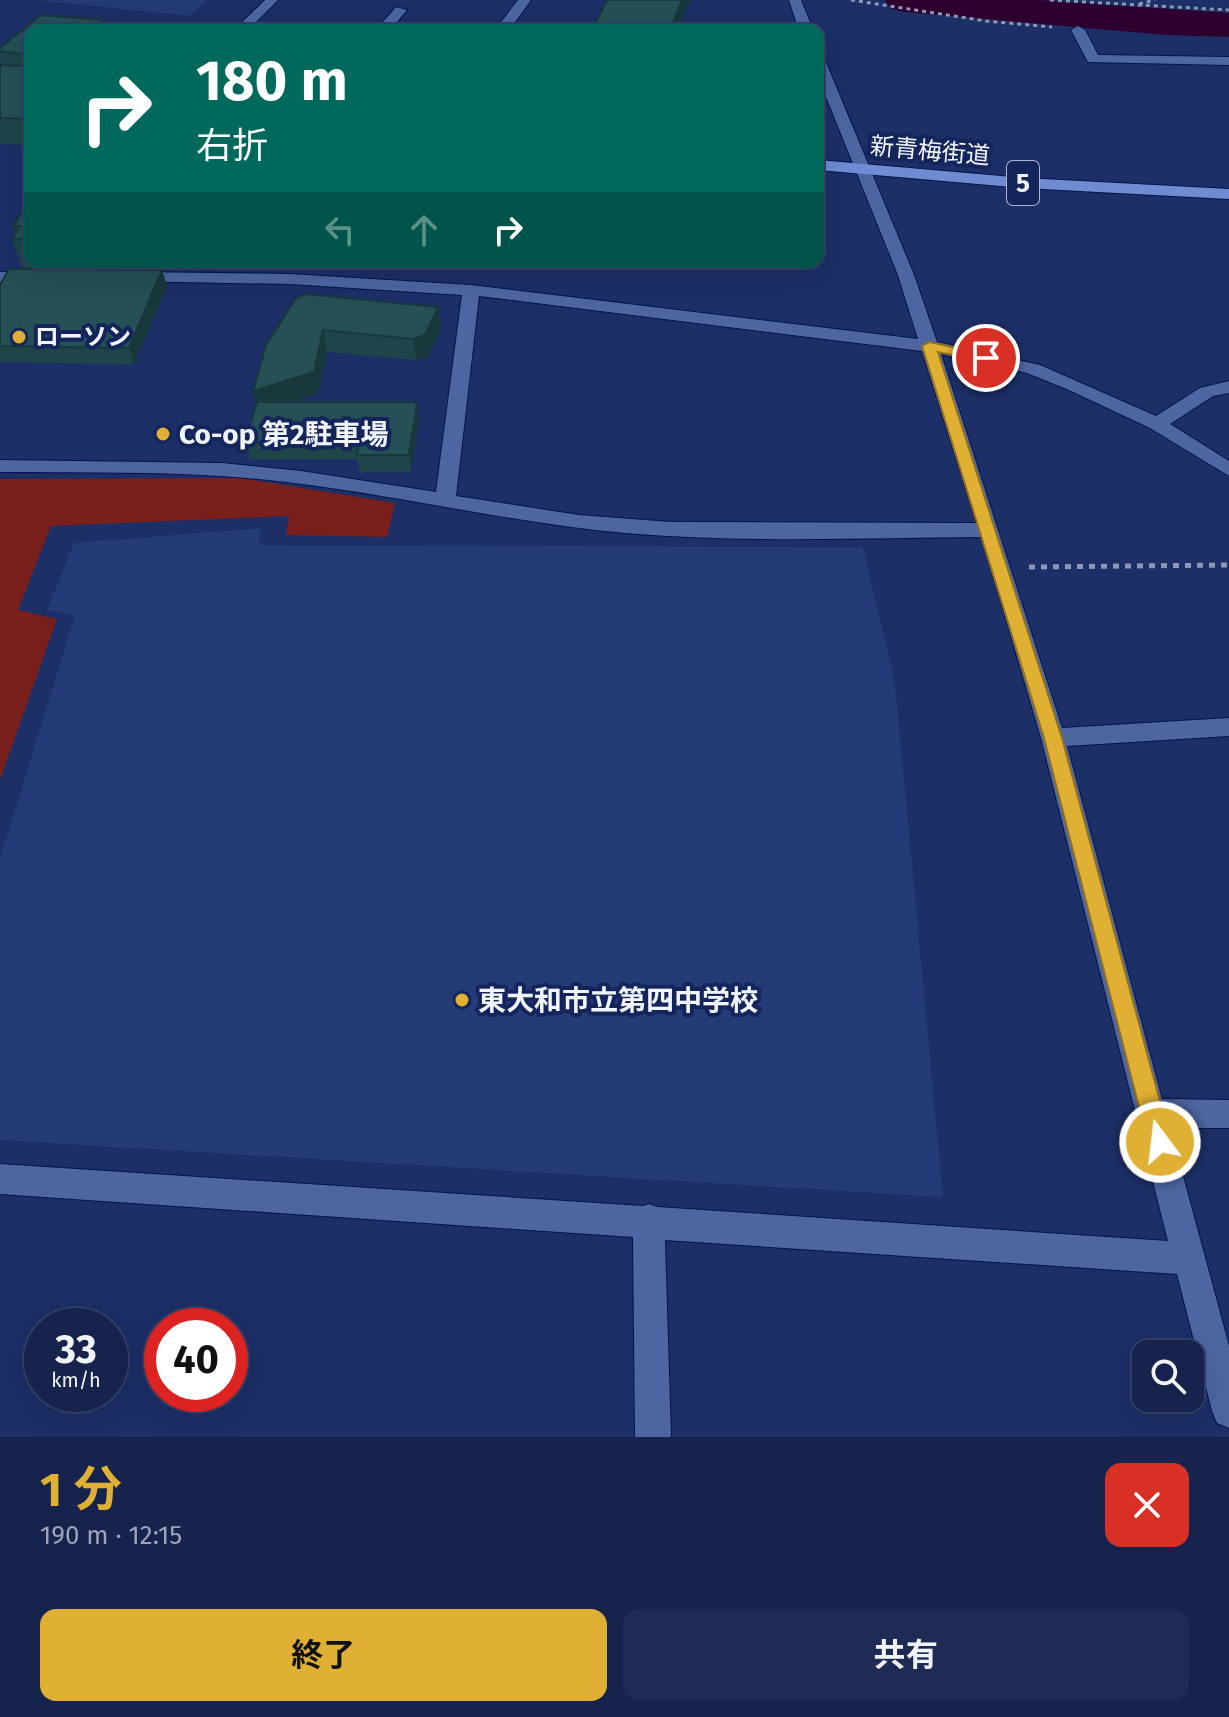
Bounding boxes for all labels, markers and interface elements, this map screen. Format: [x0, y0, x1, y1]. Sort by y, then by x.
text: 180 m [196, 48, 348, 115]
icon: right [64, 56, 168, 160]
text: 右折 [196, 124, 268, 168]
street label: 新青梅街道 [869, 132, 991, 170]
road number: 5 [1007, 161, 1039, 205]
icon: left [318, 208, 362, 252]
icon: ahead [402, 208, 446, 252]
icon: right [486, 208, 530, 252]
place label: ローソン [35, 323, 131, 351]
pin [952, 324, 1020, 392]
marker: ローソン [10, 328, 28, 346]
icon: arrive [964, 336, 1008, 380]
place label: Co-op 第2駐車場 [179, 418, 388, 451]
marker: Co-op 第2駐車場 [154, 425, 172, 443]
place label: 東大和市立第四中学校 [478, 984, 758, 1017]
marker: 東大和市立第四中学校 [453, 991, 471, 1009]
position arrow [1118, 1100, 1202, 1184]
speed limit sign: 40 [144, 1308, 248, 1412]
text: 33 [55, 1326, 97, 1374]
map controls [1132, 1340, 1204, 1412]
button: search [1132, 1340, 1204, 1412]
text: km/h [51, 1368, 101, 1392]
text: 1 分 [40, 1461, 122, 1519]
button: close [1105, 1463, 1189, 1547]
text: 190 m · 12:15 [40, 1520, 182, 1551]
button: 終了 [40, 1609, 607, 1701]
button: 共有 [623, 1609, 1189, 1701]

